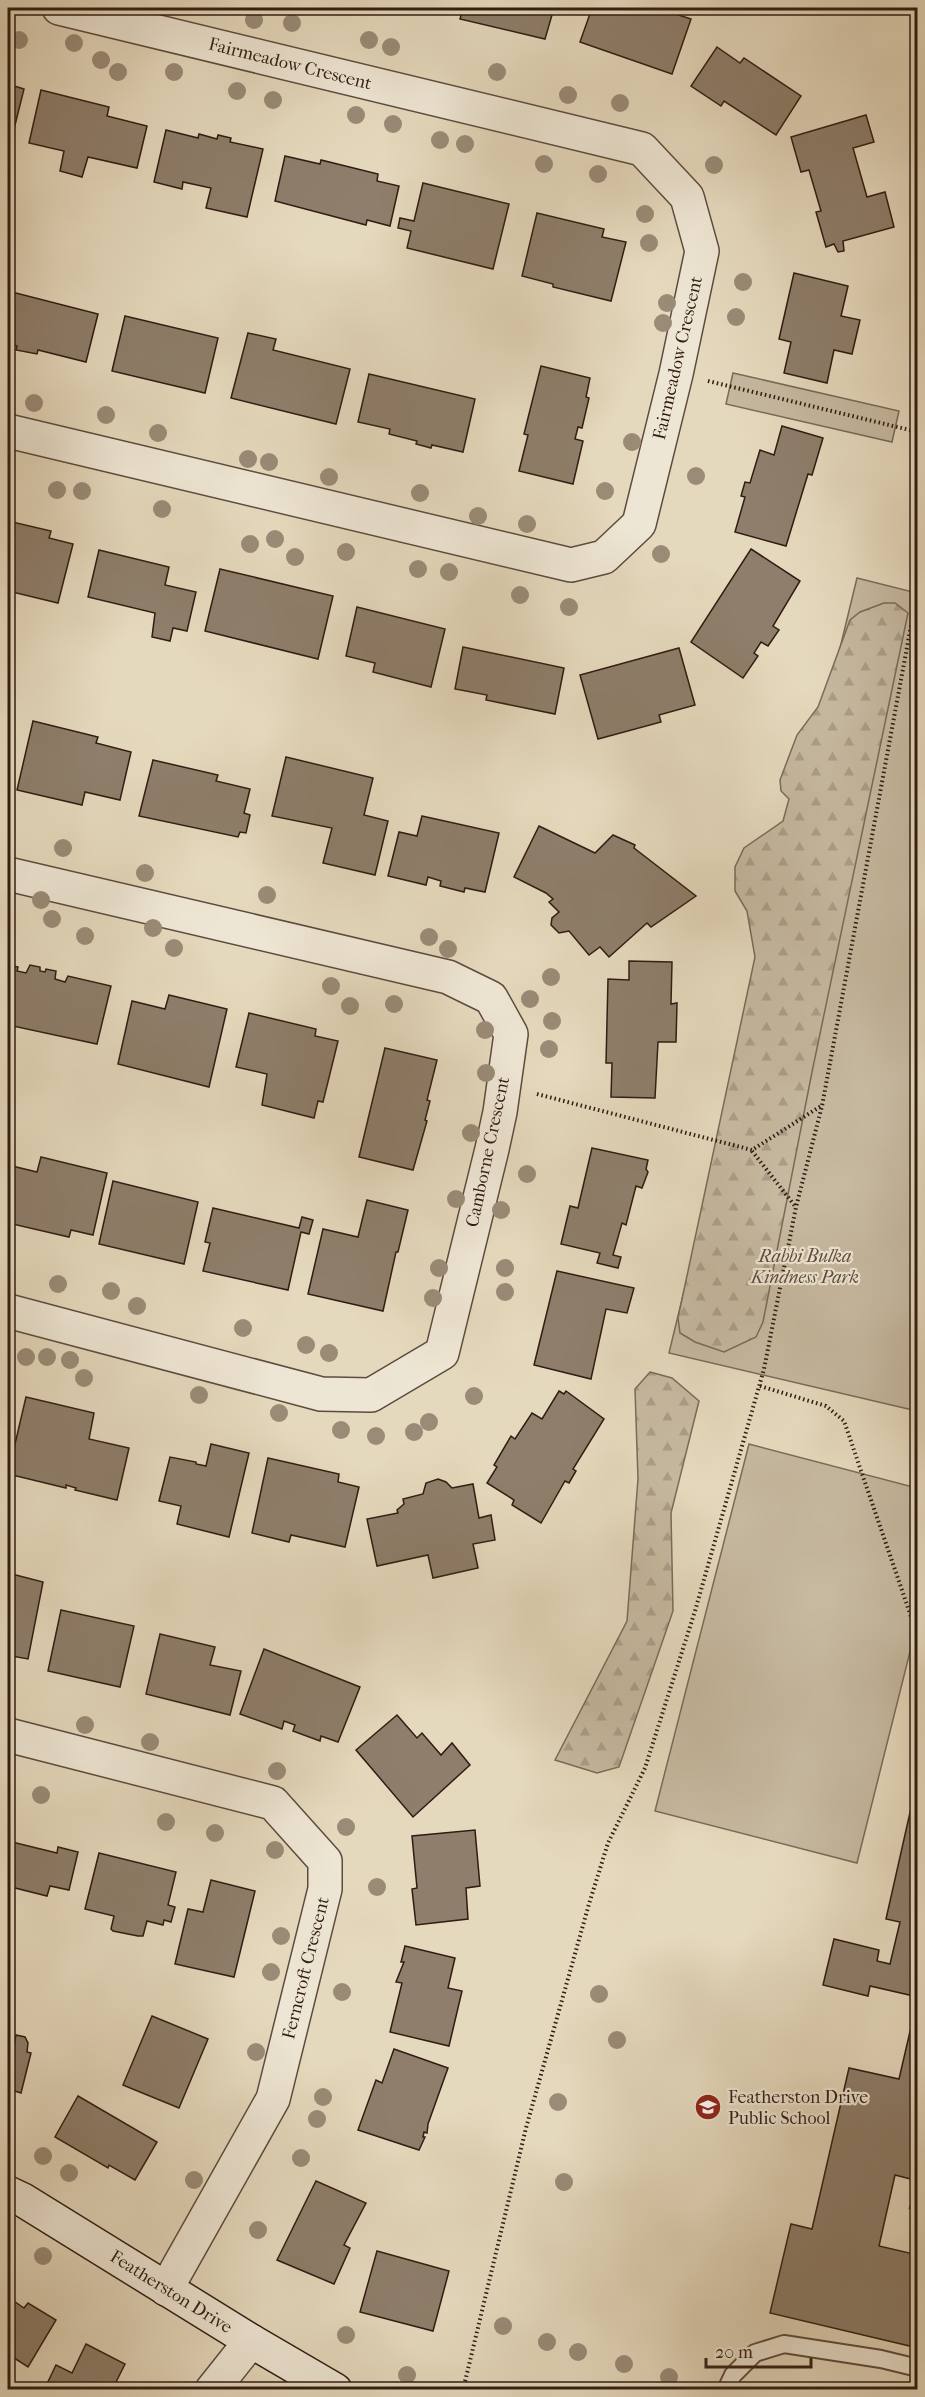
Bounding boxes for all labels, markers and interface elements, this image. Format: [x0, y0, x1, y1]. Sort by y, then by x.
street label: Fairmeadow Crescent [206, 34, 374, 95]
street label: Fairmeadow Crescent [649, 273, 707, 442]
street label: Camborne Crescent [462, 1074, 514, 1229]
park label: Rabbi Bulka Kindness Park [749, 1246, 859, 1288]
street label: Ferncroft Crescent [278, 1894, 334, 2041]
place label: Featherston Drive Public School [728, 2087, 868, 2129]
school or university icon: Featherston Drive Public School [693, 2092, 723, 2122]
street label: Featherston Drive [106, 2246, 236, 2338]
scale bar [706, 2331, 811, 2369]
text: 20 m [715, 2342, 753, 2363]

